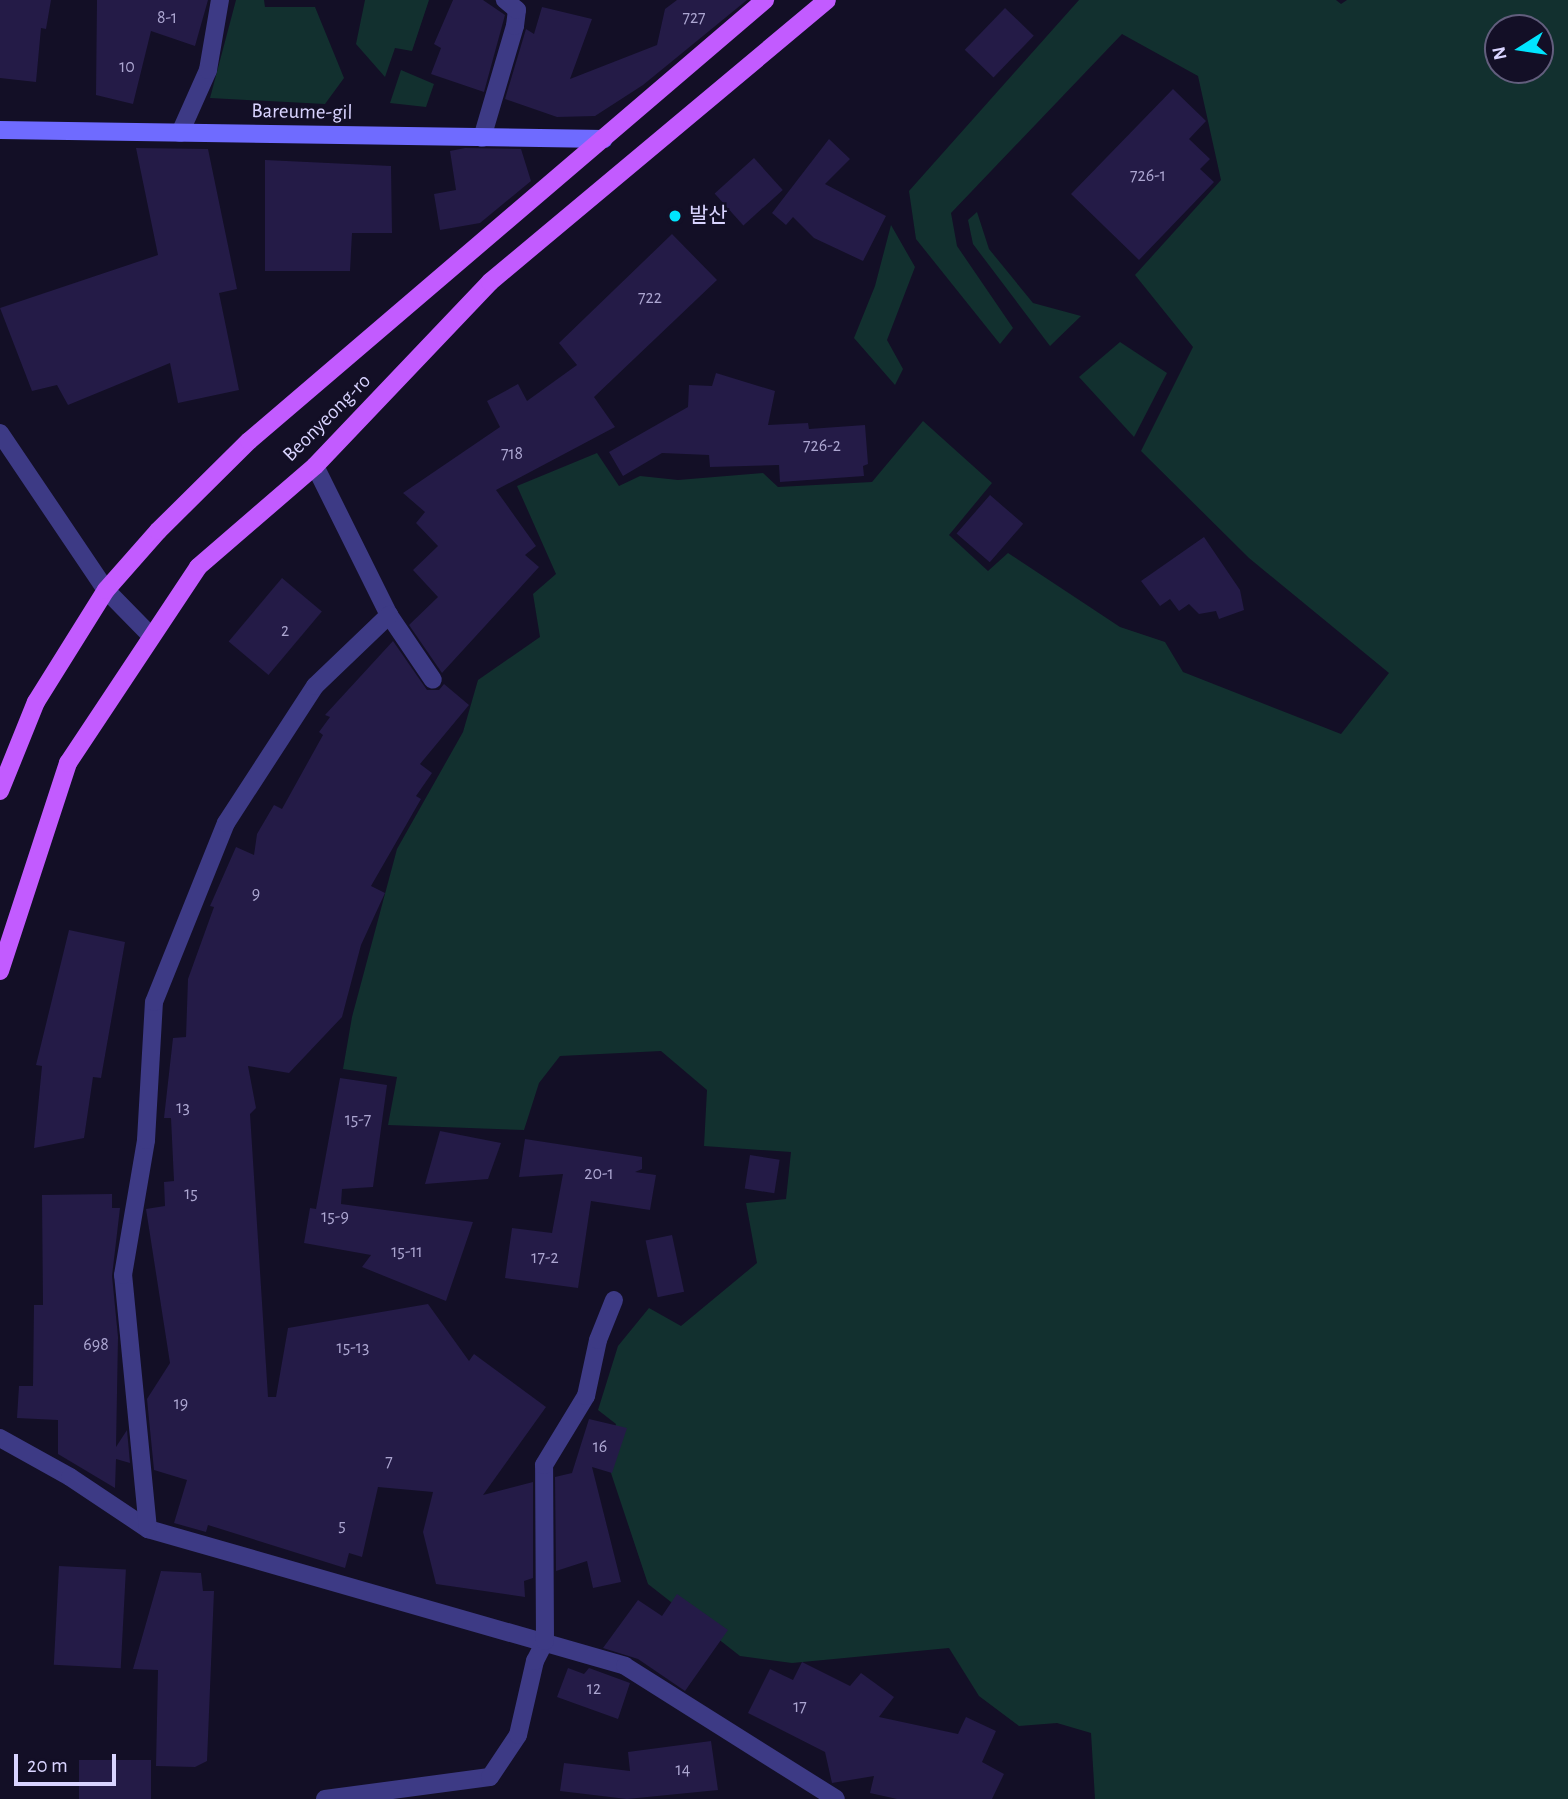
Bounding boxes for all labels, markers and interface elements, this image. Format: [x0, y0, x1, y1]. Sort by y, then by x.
house number: 8-1 [157, 7, 177, 29]
house number: 727 [682, 7, 706, 29]
north arrow [1484, 14, 1554, 84]
text: N [1489, 45, 1511, 61]
house number: 10 [119, 56, 135, 78]
street label: Bareume-gil [251, 99, 353, 125]
house number: 726-1 [1130, 165, 1166, 187]
place label: 발산 [689, 203, 728, 229]
marker: 발산 [667, 208, 683, 224]
house number: 722 [638, 287, 662, 309]
street label: Beonyeong-ro [278, 369, 376, 467]
house number: 726-2 [803, 435, 841, 457]
house number: 718 [501, 443, 523, 465]
house number: 2 [281, 620, 289, 642]
house number: 9 [252, 883, 260, 905]
house number: 13 [176, 1097, 190, 1119]
house number: 15-7 [345, 1109, 371, 1131]
house number: 20-1 [584, 1163, 614, 1185]
house number: 15 [184, 1183, 198, 1205]
house number: 15-9 [321, 1206, 349, 1228]
house number: 15-11 [391, 1241, 423, 1263]
house number: 17-2 [531, 1247, 559, 1269]
house number: 698 [83, 1334, 109, 1356]
house number: 15-13 [337, 1337, 369, 1359]
house number: 19 [174, 1393, 188, 1415]
house number: 16 [593, 1436, 607, 1458]
house number: 7 [385, 1451, 393, 1473]
house number: 5 [338, 1515, 346, 1537]
house number: 12 [587, 1678, 601, 1700]
house number: 17 [793, 1696, 807, 1718]
scale bar [18, 1740, 119, 1784]
text: 20 m [27, 1755, 68, 1776]
house number: 14 [676, 1759, 690, 1781]

